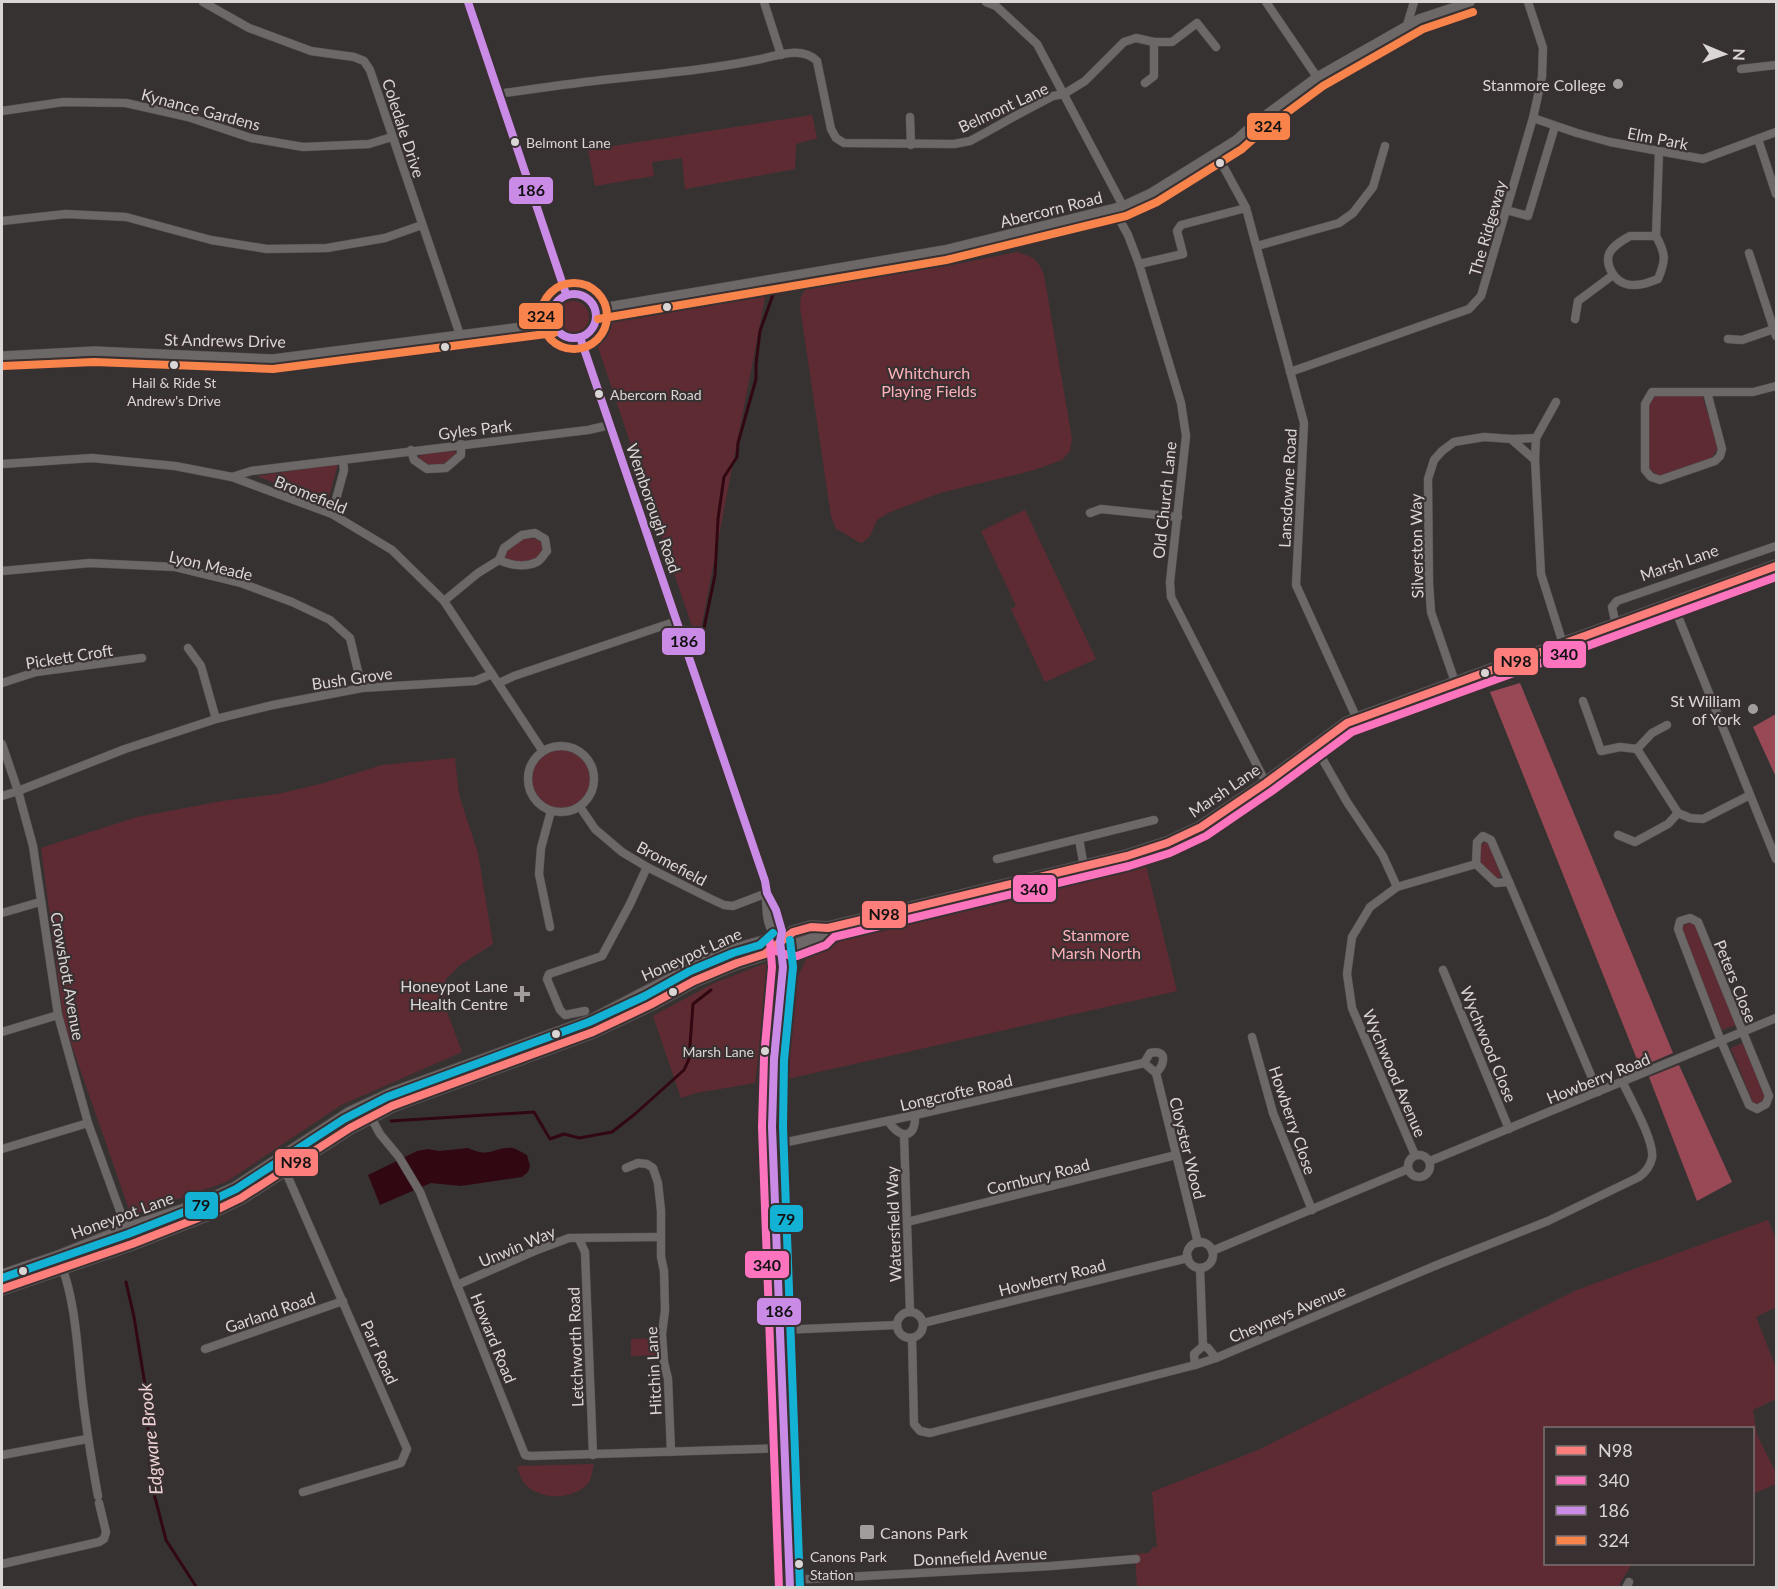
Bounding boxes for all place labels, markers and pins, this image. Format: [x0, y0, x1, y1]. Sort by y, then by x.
place label: Stanmore College [1483, 75, 1606, 94]
marker: Stanmore College [1611, 77, 1625, 91]
place label: Belmont Lane [526, 134, 611, 151]
marker: Belmont Lane [509, 136, 521, 148]
unlabelled marker [1214, 157, 1226, 169]
unlabelled marker [661, 301, 673, 313]
unlabelled marker [439, 341, 451, 353]
marker: Hail & Ride St Andrew's Drive [168, 359, 180, 371]
place label: Hail & Ride St Andrew's Drive [127, 374, 221, 409]
place label: Abercorn Road [610, 386, 702, 403]
marker: Abercorn Road [593, 388, 605, 400]
unlabelled marker [1479, 667, 1491, 679]
place label: St William of York [1670, 691, 1742, 728]
marker: St William of York [1746, 702, 1760, 716]
place label: Honeypot Lane Health Centre [400, 976, 508, 1013]
marker: Honeypot Lane Health Centre [513, 985, 531, 1003]
unlabelled marker [667, 986, 679, 998]
unlabelled marker [550, 1028, 562, 1040]
place label: Marsh Lane [682, 1043, 754, 1060]
marker: Marsh Lane [759, 1045, 771, 1057]
unlabelled marker [17, 1265, 29, 1277]
marker: Canons Park [858, 1523, 876, 1541]
place label: Canons Park [880, 1523, 969, 1542]
place label: Canons Park Station [810, 1548, 888, 1583]
marker: Canons Park Station [793, 1558, 805, 1570]

